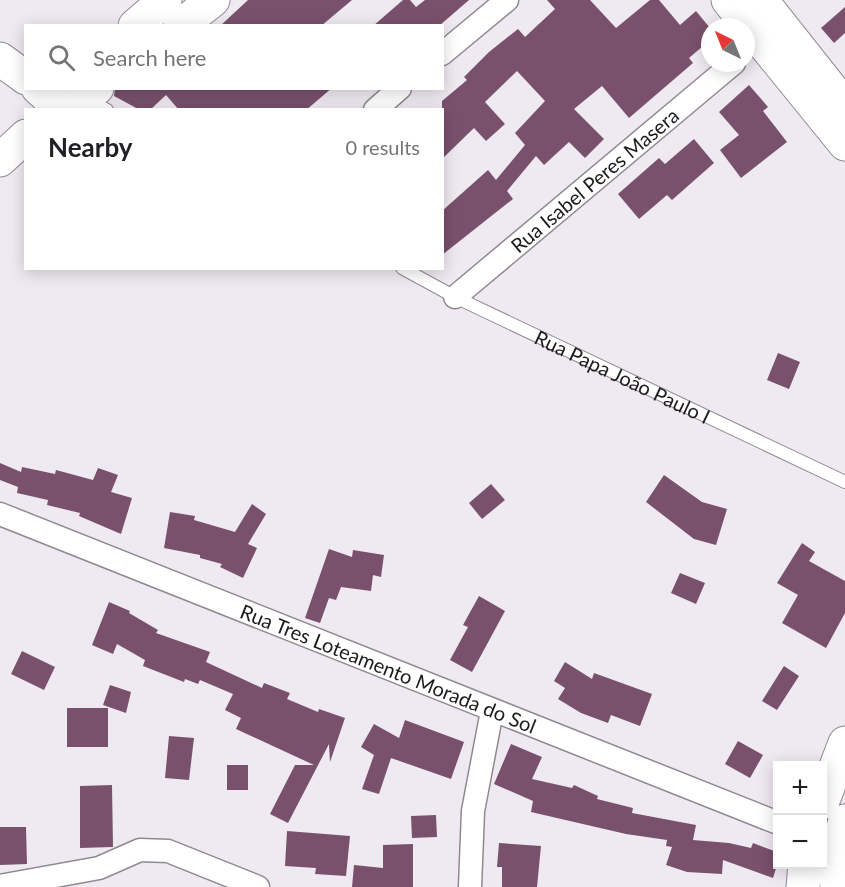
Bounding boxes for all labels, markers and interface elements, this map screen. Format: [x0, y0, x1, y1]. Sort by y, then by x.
north arrow [701, 18, 755, 72]
search box [24, 24, 444, 90]
icon: search [45, 41, 78, 74]
text: Search here [93, 44, 206, 71]
street label: Rua Isabel Peres Masera [506, 103, 683, 257]
text: Nearby [48, 131, 133, 163]
text: 0 results [345, 135, 420, 159]
street label: Rua Papa João Paulo I [531, 325, 714, 428]
street label: Rua Tres Loteamento Morada do Sol [237, 599, 540, 738]
map controls [773, 761, 827, 869]
button: + [773, 761, 827, 815]
button: − [773, 815, 827, 869]

